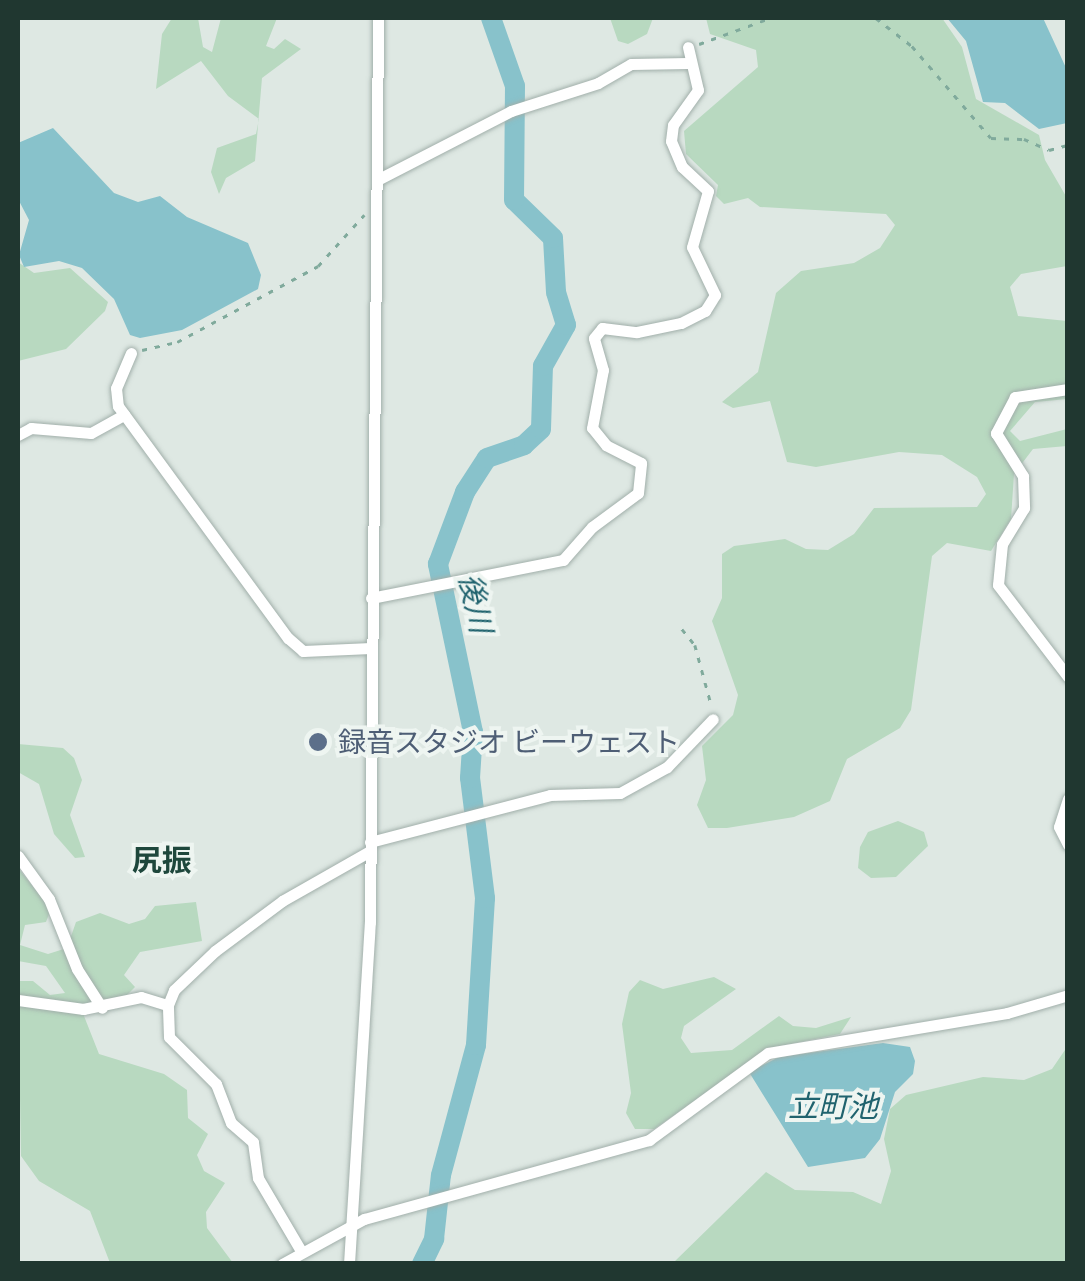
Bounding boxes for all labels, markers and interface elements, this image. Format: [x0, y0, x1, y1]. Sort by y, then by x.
water label: 後川 [452, 570, 500, 636]
place label: 録音スタジオ ビーウェスト [338, 725, 680, 759]
marker: 録音スタジオ ビーウェスト [307, 731, 329, 753]
district label: 尻振 [132, 842, 192, 878]
water label: 立町池 [788, 1088, 878, 1124]

